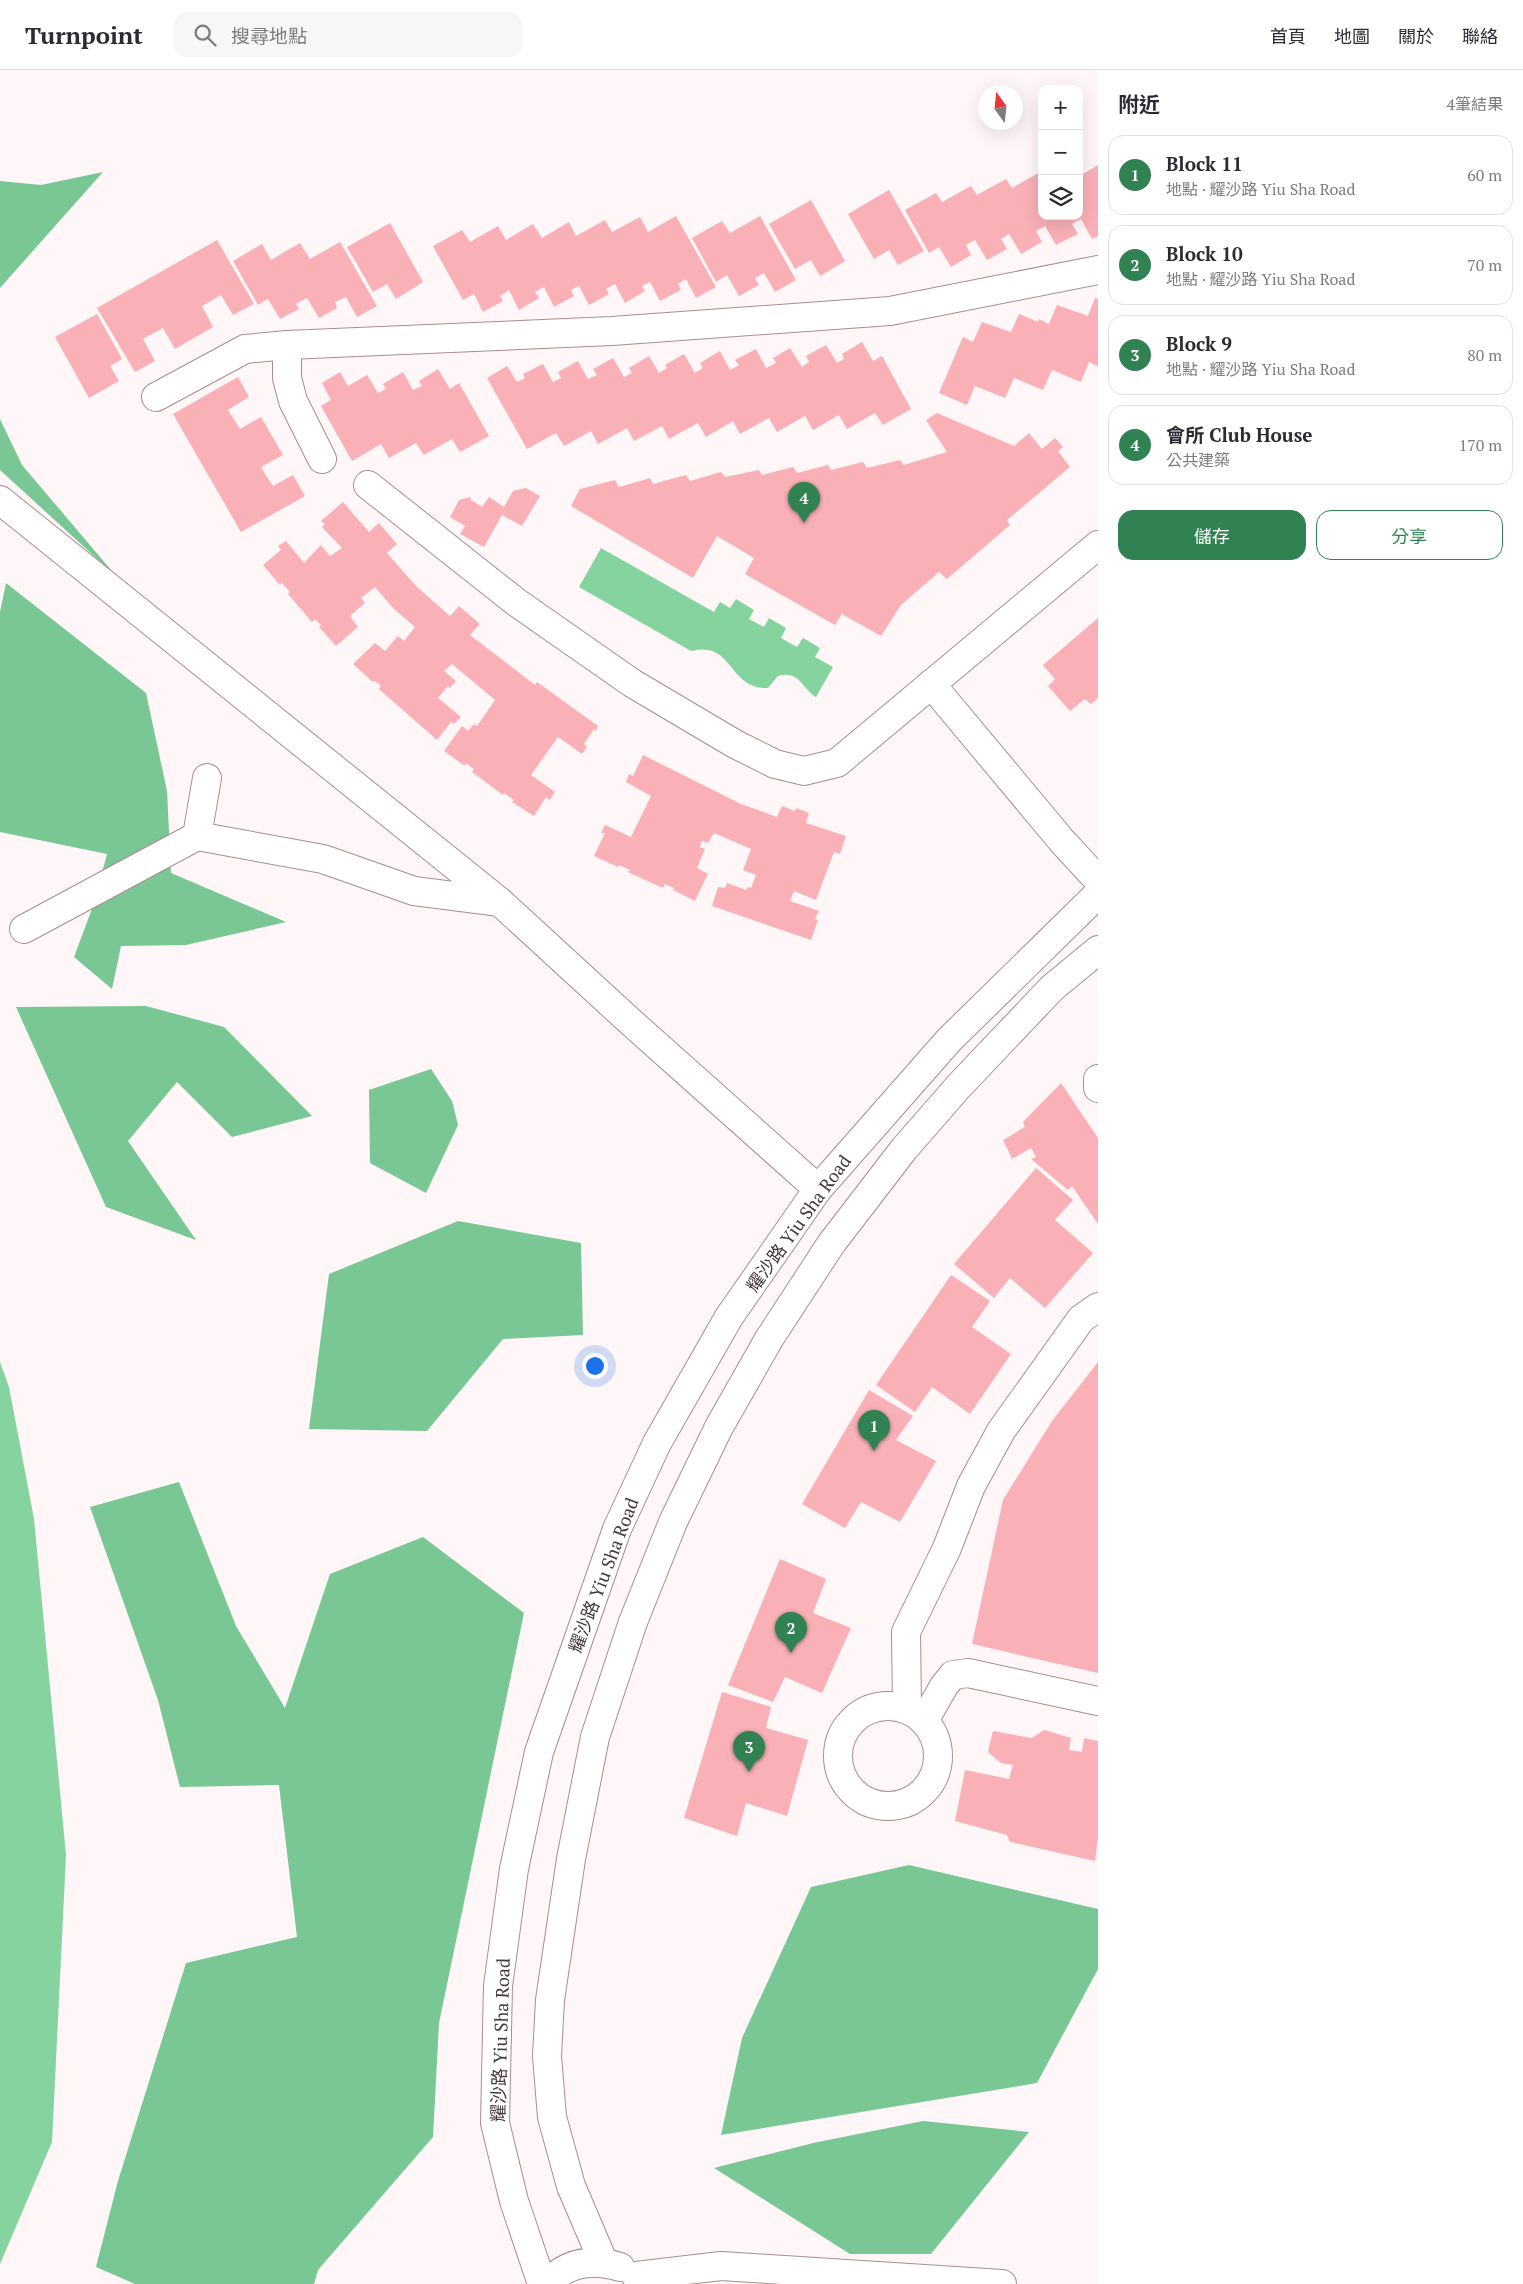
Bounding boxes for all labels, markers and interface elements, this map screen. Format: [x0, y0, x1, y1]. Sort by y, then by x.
search box [173, 12, 523, 57]
text: Turnpoint [25, 19, 143, 51]
icon: search [191, 21, 219, 49]
text: 搜尋地點 [231, 23, 307, 48]
text: 首頁 [1270, 24, 1306, 48]
text: 地圖 [1334, 24, 1370, 48]
text: 關於 [1398, 24, 1434, 48]
text: 聯絡 [1462, 24, 1498, 48]
north arrow [978, 85, 1023, 130]
map controls [1038, 85, 1083, 220]
button: + [1038, 85, 1083, 130]
text: 附近 [1118, 90, 1160, 118]
text: 4筆結果 [1446, 93, 1503, 115]
button: − [1038, 130, 1083, 175]
text: Block 11 [1166, 151, 1243, 176]
text: 1 [1130, 164, 1140, 186]
text: 60 m [1467, 164, 1502, 186]
button: layers [1038, 175, 1083, 220]
text: 地點 · 耀沙路 Yiu Sha Road [1166, 178, 1355, 200]
text: Block 10 [1166, 241, 1243, 266]
text: 2 [1130, 254, 1140, 276]
text: 70 m [1467, 254, 1502, 276]
text: 地點 · 耀沙路 Yiu Sha Road [1166, 268, 1355, 290]
text: Block 9 [1166, 331, 1232, 356]
text: 3 [1130, 344, 1140, 366]
text: 80 m [1467, 344, 1502, 366]
text: 地點 · 耀沙路 Yiu Sha Road [1166, 358, 1355, 380]
text: 會所 Club House [1166, 422, 1312, 447]
text: 4 [1130, 434, 1140, 456]
text: 170 m [1459, 434, 1502, 456]
text: 公共建築 [1166, 449, 1230, 471]
pin: 4 [788, 482, 820, 523]
button: 儲存 [1118, 510, 1306, 560]
button: 分享 [1316, 510, 1503, 560]
street label: 耀沙路 Yiu Sha Road [740, 1150, 856, 1296]
your location [582, 1353, 608, 1379]
pin: 1 [858, 1410, 890, 1451]
street label: 耀沙路 Yiu Sha Road [562, 1494, 644, 1656]
pin: 2 [775, 1612, 807, 1653]
pin: 3 [733, 1731, 765, 1772]
street label: 耀沙路 Yiu Sha Road [485, 1958, 515, 2122]

